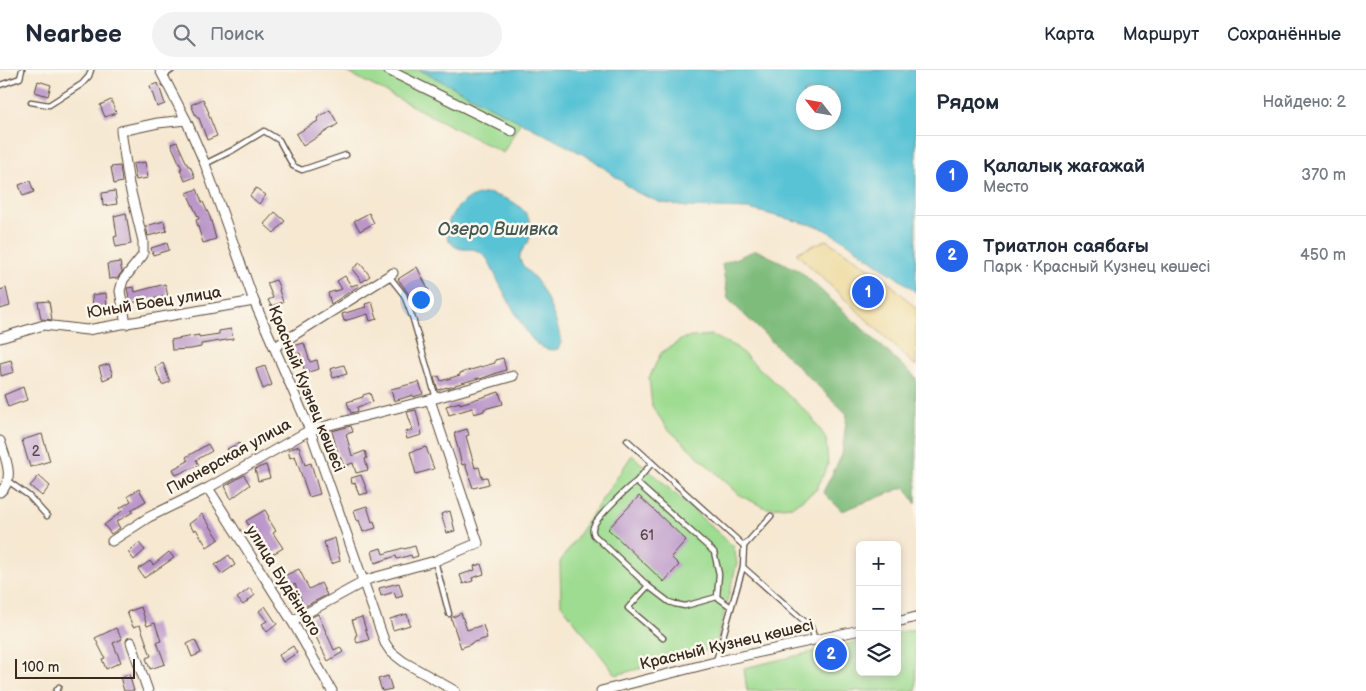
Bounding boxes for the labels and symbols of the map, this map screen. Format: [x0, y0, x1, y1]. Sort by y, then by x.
north arrow [796, 85, 841, 130]
water label: Озеро Вшивка [437, 219, 559, 240]
pin: 1 [852, 273, 884, 311]
street label: Юный Боец улица [85, 283, 223, 323]
your location [408, 287, 434, 313]
street label: Красный Кузнец көшесі [264, 303, 348, 475]
street label: Пионерская улица [163, 415, 295, 499]
house number: 2 [32, 443, 41, 460]
street label: улица Будённого [241, 522, 325, 640]
house number: 61 [640, 527, 654, 544]
street label: Красный Кузнец көшесі [638, 616, 816, 674]
pin: 2 [815, 635, 847, 673]
scale bar [15, 656, 135, 679]

